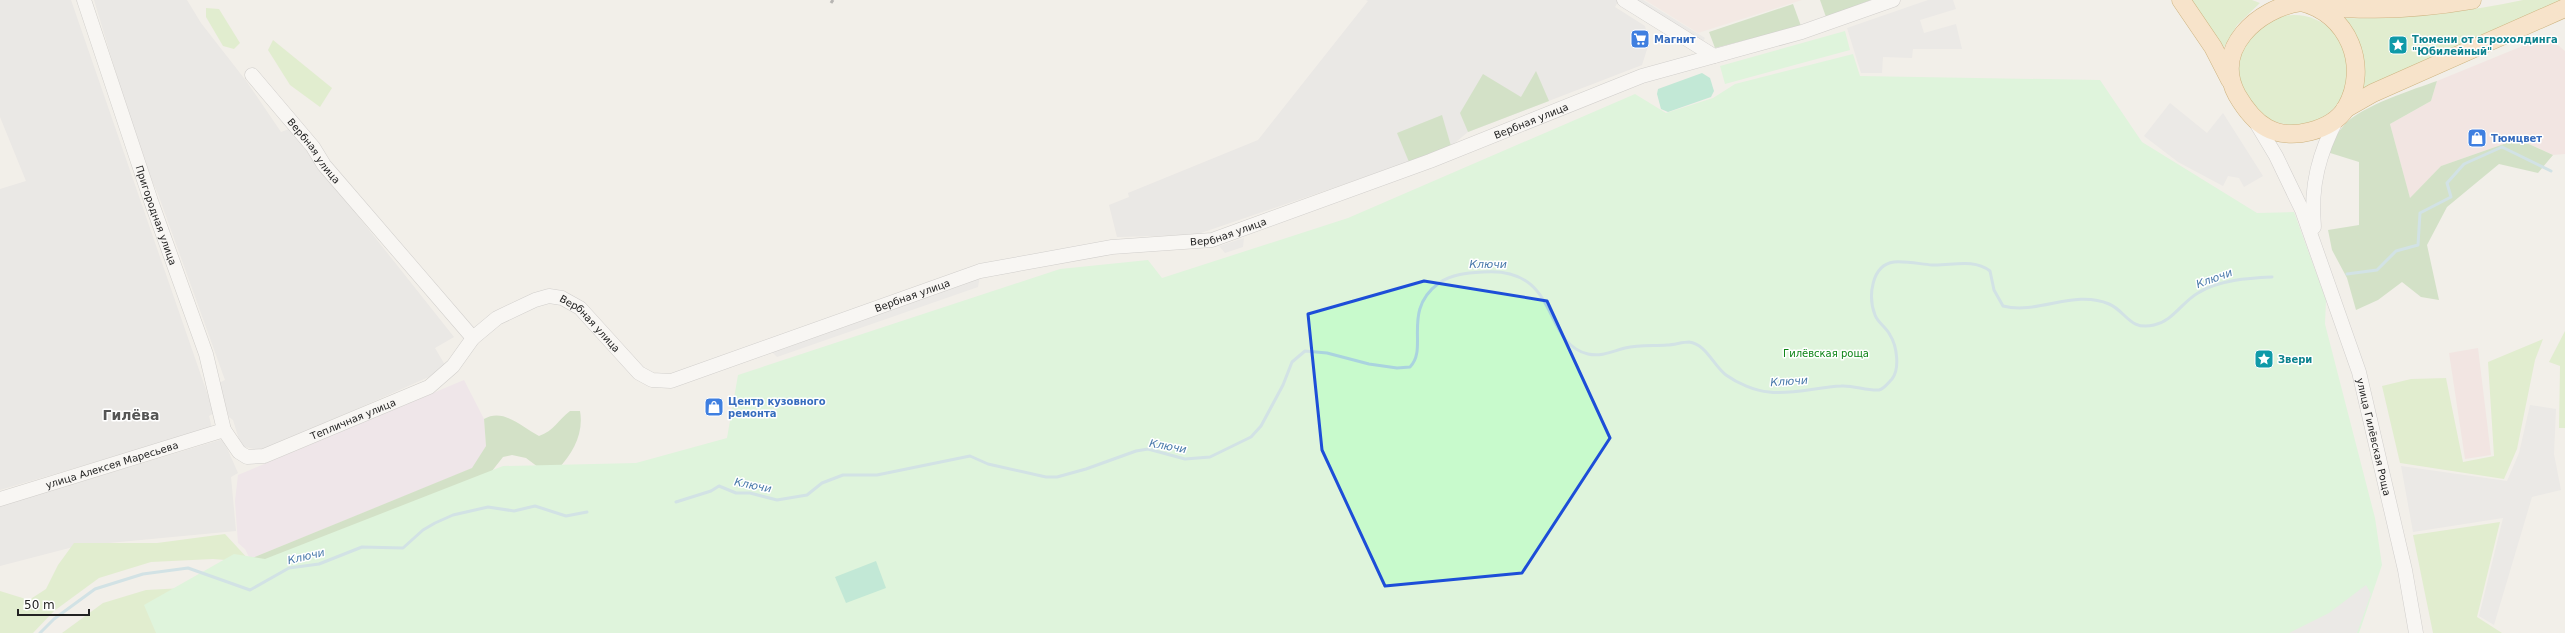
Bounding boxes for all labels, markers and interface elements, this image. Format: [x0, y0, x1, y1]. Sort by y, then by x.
supermarket icon: Магнит [1629, 28, 1651, 50]
place label: Магнит [1654, 34, 1696, 45]
place icon: Тюмени от агрохолдинга "Юбилейный" [2387, 34, 2409, 56]
place label: Тюмени от агрохолдинга "Юбилейный" [2412, 34, 2558, 57]
street label: Вербная улица [1492, 101, 1570, 141]
street label: Вербная улица [285, 116, 342, 186]
shop icon: Тюмцвет [2466, 127, 2488, 149]
place label: Тюмцвет [2491, 133, 2542, 144]
street label: Пригородная улица [134, 164, 179, 267]
street label: Вербная улица [1190, 216, 1268, 248]
water label: Ключи [1469, 258, 1507, 271]
water label: Ключи [2194, 266, 2234, 291]
street label: Вербная улица [873, 277, 952, 314]
street label: Вербная улица [558, 293, 622, 354]
park label: Гилёвская роща [1783, 348, 1869, 359]
place icon: Звери [2253, 348, 2275, 370]
place label: Звери [2278, 354, 2312, 365]
water label: Ключи [1770, 374, 1808, 389]
street label: улица Гилёвская Роща [2355, 377, 2393, 497]
shop icon: Центр кузовного ремонта [703, 396, 725, 418]
place label: Центр кузовного ремонта [728, 396, 826, 419]
street label: Тепличная улица [308, 397, 397, 442]
district label: Гилёва [103, 407, 159, 423]
water label: Ключи [1148, 437, 1188, 456]
street label: улица Алексея Маресьева [44, 439, 180, 491]
water label: Ключи [733, 476, 773, 495]
water label: Ключи [286, 546, 326, 567]
scale bar [18, 591, 89, 617]
text: 50 m [24, 598, 55, 612]

